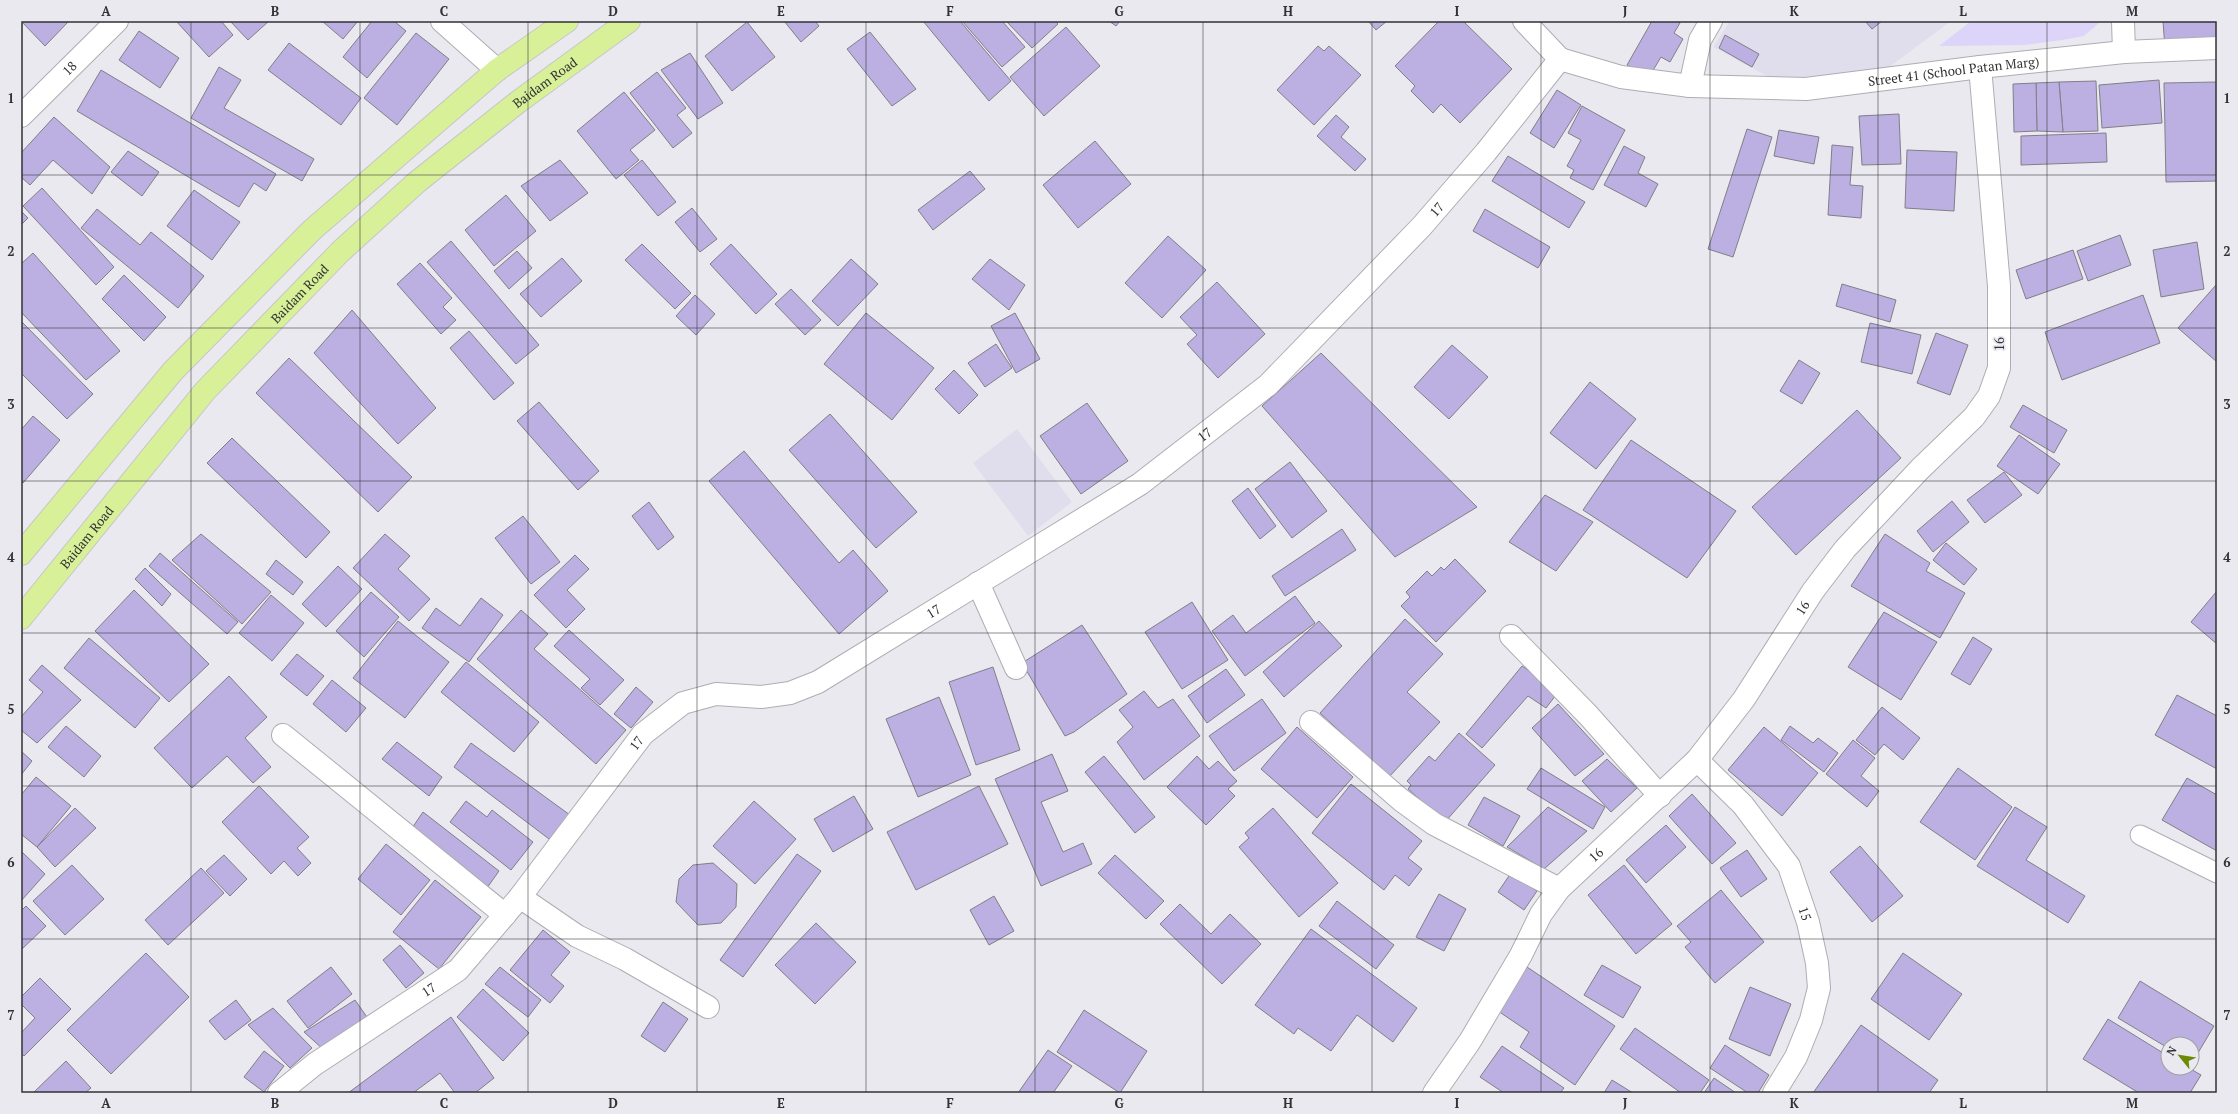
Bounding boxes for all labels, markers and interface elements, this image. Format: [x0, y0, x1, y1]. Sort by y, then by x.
text: A [101, 2, 111, 20]
text: B [271, 2, 279, 20]
text: C [440, 2, 448, 20]
text: D [608, 2, 618, 20]
text: E [777, 2, 785, 20]
text: F [946, 2, 954, 20]
text: G [1114, 2, 1124, 20]
text: H [1283, 2, 1293, 20]
text: I [1455, 2, 1460, 20]
text: J [1623, 2, 1628, 20]
text: K [1789, 2, 1799, 20]
text: L [1959, 2, 1967, 20]
text: M [2126, 2, 2138, 20]
street label: Street 41 (School Patan Marg) [1867, 52, 2040, 90]
street label: Baidam Road [509, 53, 581, 112]
street label: 18 [58, 57, 81, 79]
text: 1 [7, 89, 15, 107]
text: 1 [2223, 89, 2231, 107]
street label: 17 [1425, 198, 1448, 220]
text: 2 [7, 242, 15, 260]
text: 2 [2223, 242, 2231, 260]
street label: Baidam Road [267, 260, 332, 327]
street label: 16 [1990, 337, 2008, 351]
text: 3 [7, 395, 15, 413]
text: 3 [2223, 395, 2231, 413]
street label: 17 [1193, 423, 1215, 446]
street label: Baidam Road [56, 502, 117, 572]
text: 4 [7, 548, 15, 566]
text: 4 [2223, 548, 2231, 566]
street label: 16 [1791, 597, 1814, 618]
street label: 17 [923, 600, 944, 622]
text: 5 [7, 700, 15, 718]
text: 5 [2223, 700, 2231, 718]
street label: 17 [625, 732, 648, 754]
street label: 16 [1585, 843, 1607, 866]
text: 6 [7, 853, 15, 871]
text: 6 [2223, 853, 2231, 871]
street label: 15 [1794, 904, 1816, 923]
street label: 17 [418, 978, 439, 1001]
text: 7 [7, 1006, 15, 1024]
text: 7 [2223, 1006, 2231, 1024]
north arrow [2160, 1036, 2200, 1076]
text: N [2163, 1043, 2180, 1058]
text: A [101, 1094, 111, 1112]
text: B [271, 1094, 279, 1112]
text: C [440, 1094, 448, 1112]
text: D [608, 1094, 618, 1112]
text: E [777, 1094, 785, 1112]
text: F [946, 1094, 954, 1112]
text: G [1114, 1094, 1124, 1112]
text: H [1283, 1094, 1293, 1112]
text: I [1455, 1094, 1460, 1112]
text: J [1623, 1094, 1628, 1112]
text: K [1789, 1094, 1799, 1112]
text: L [1959, 1094, 1967, 1112]
text: M [2126, 1094, 2138, 1112]

